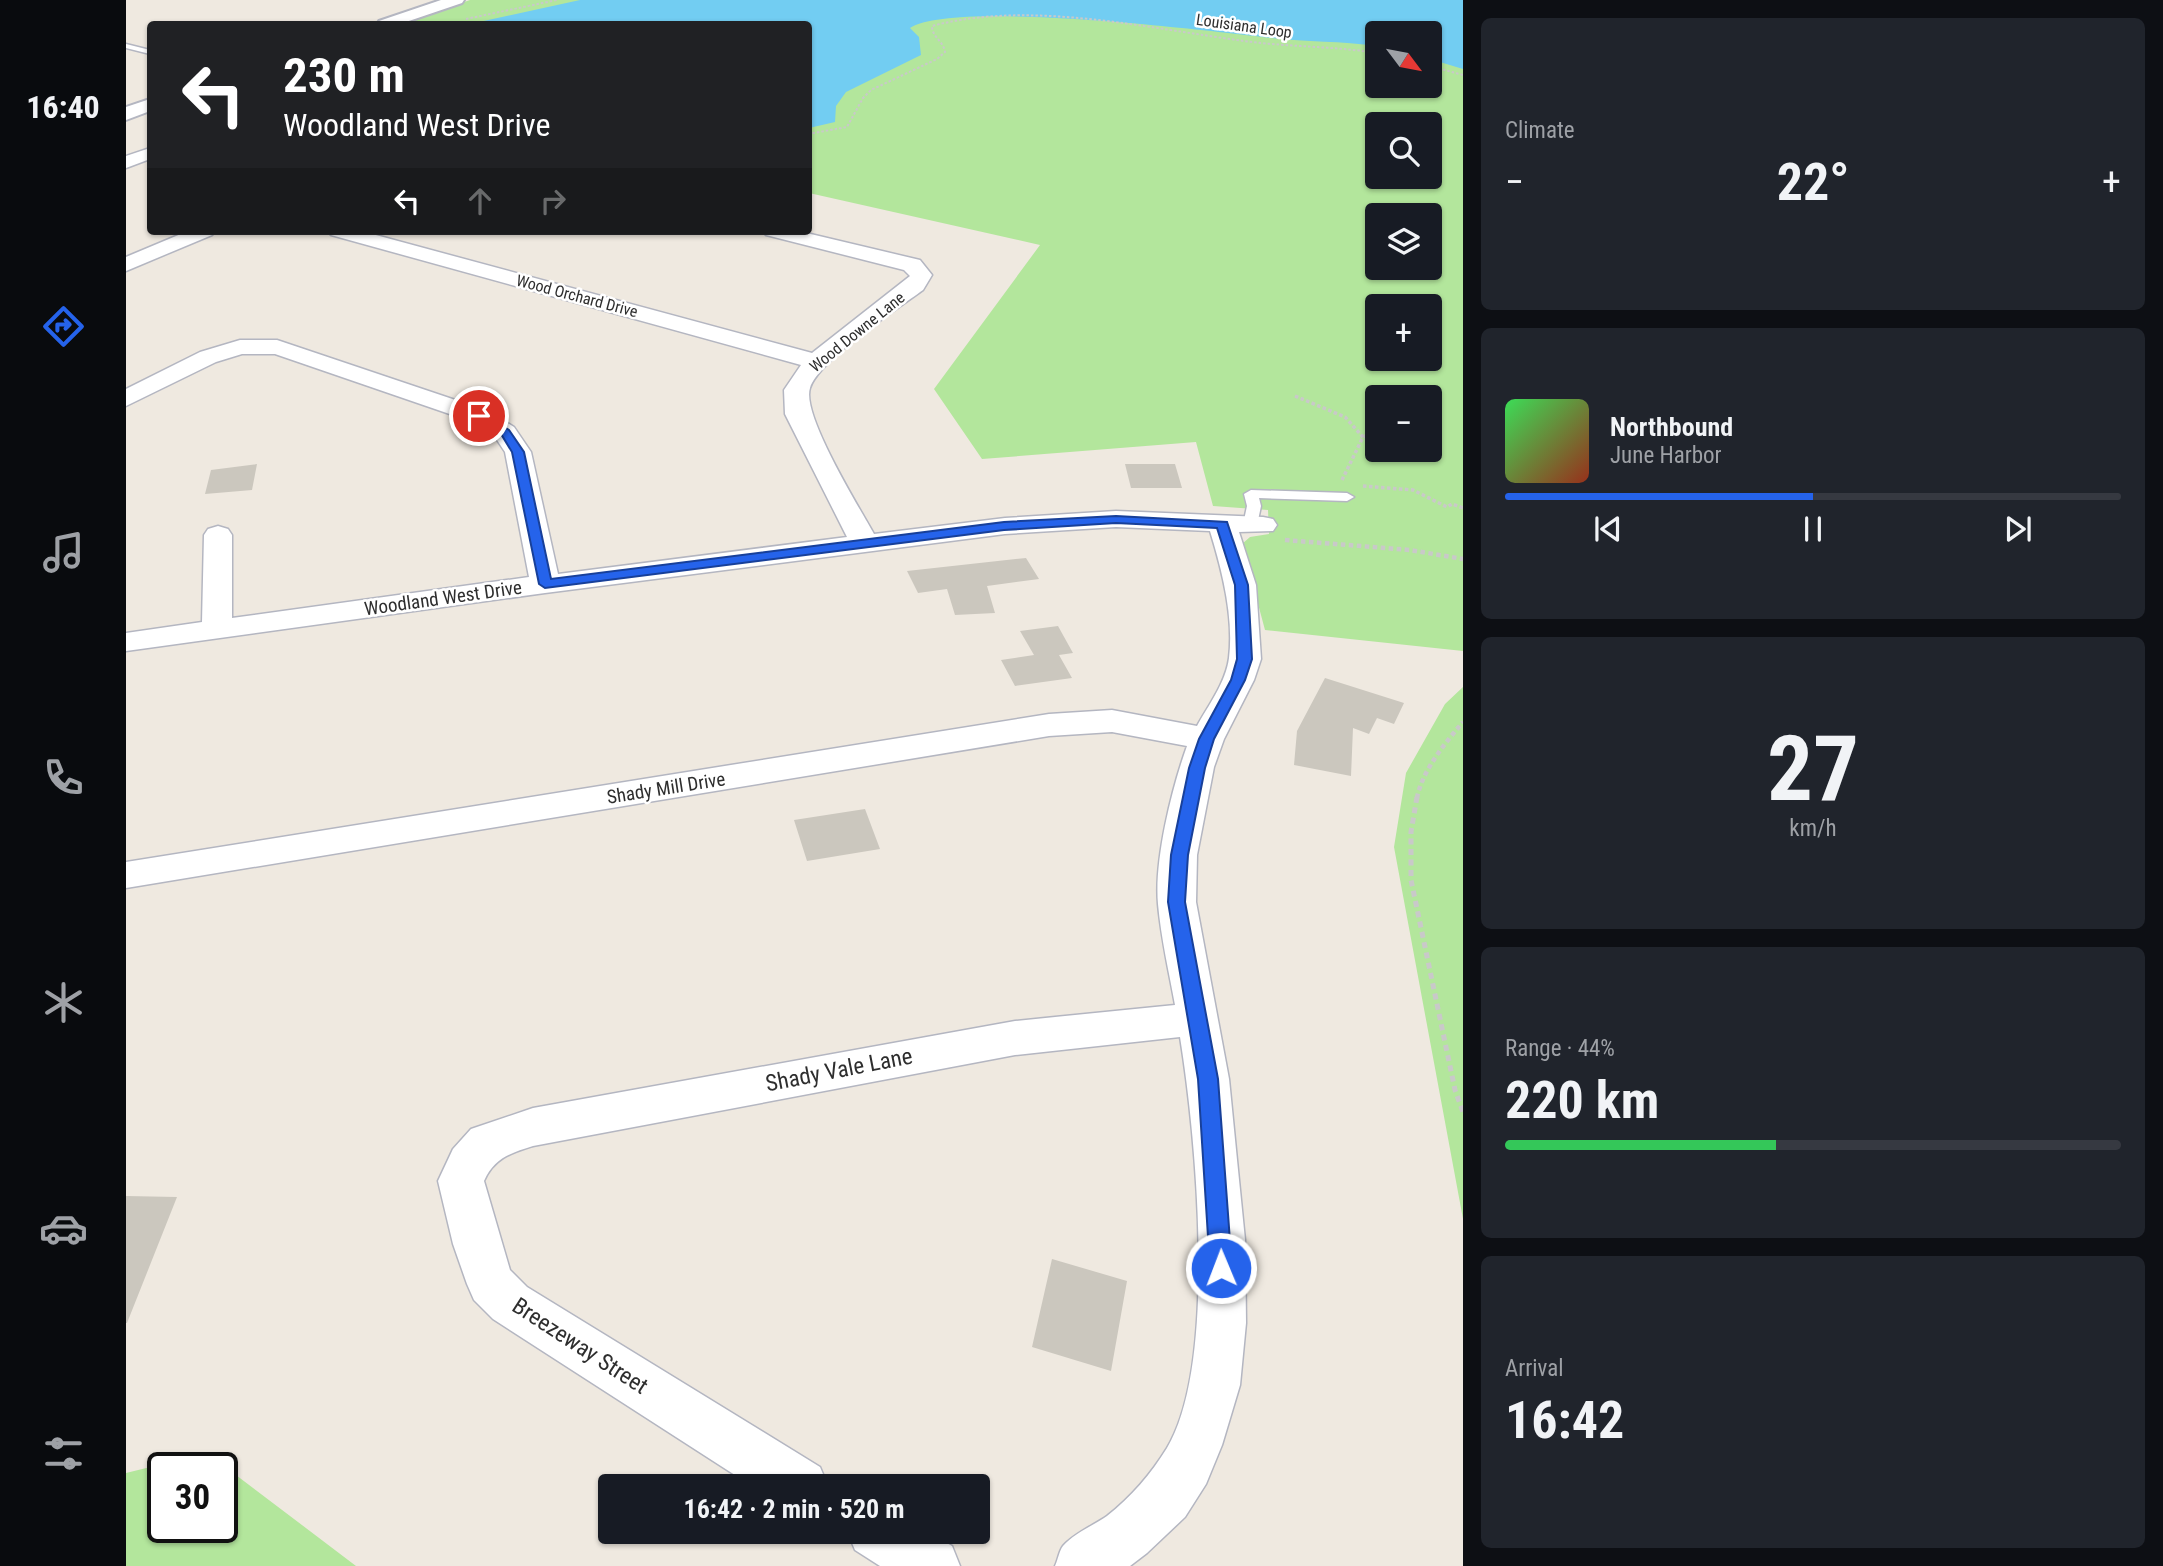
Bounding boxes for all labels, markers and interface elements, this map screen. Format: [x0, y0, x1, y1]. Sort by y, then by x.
street label: Louisiana Loop [1195, 10, 1293, 42]
north arrow [1365, 21, 1442, 98]
map controls [1365, 21, 1442, 462]
text: 230 m [283, 47, 405, 104]
icon: left [168, 49, 259, 140]
text: 16:40 [26, 88, 100, 126]
text: Woodland West Drive [283, 106, 550, 144]
button: search [1365, 112, 1442, 189]
text: Climate [1505, 117, 1575, 144]
text: 22° [1777, 152, 1849, 213]
text: − [1505, 160, 1524, 204]
text: + [2102, 160, 2121, 204]
icon: left [388, 182, 426, 220]
icon: ahead [461, 182, 499, 220]
icon: right [534, 182, 572, 220]
button: layers [1365, 203, 1442, 280]
street label: Wood Orchard Drive [514, 271, 640, 321]
street label: Wood Downe Lane [806, 288, 908, 376]
button: + [1365, 294, 1442, 371]
icon: directions [39, 302, 88, 351]
button: − [1365, 385, 1442, 462]
pin [449, 386, 509, 446]
icon: arrive [460, 397, 498, 435]
text: Northbound [1610, 412, 1733, 442]
text: June Harbor [1610, 442, 1722, 469]
icon: previous [1589, 510, 1627, 548]
icon: pause [1794, 510, 1832, 548]
icon: next [1999, 510, 2037, 548]
icon: music [39, 528, 88, 577]
street label: Woodland West Drive [363, 576, 523, 620]
text: 27 [1767, 716, 1859, 822]
icon: phone [39, 753, 88, 802]
street label: Shady Mill Drive [605, 767, 727, 809]
text: km/h [1789, 815, 1837, 842]
icon: climate [39, 978, 88, 1027]
text: Range · 44% [1505, 1035, 1615, 1062]
street label: Shady Vale Lane [763, 1043, 915, 1097]
text: 220 km [1505, 1070, 1659, 1131]
icon: car [39, 1204, 88, 1253]
position arrow [1184, 1231, 1258, 1305]
street label: Breezeway Street [507, 1292, 653, 1400]
text: Arrival [1505, 1355, 1564, 1382]
text: 16:42 [1505, 1390, 1624, 1451]
icon: filters [39, 1429, 88, 1478]
speed limit sign: 30 [147, 1452, 238, 1543]
text: 16:42 · 2 min · 520 m [684, 1494, 904, 1524]

